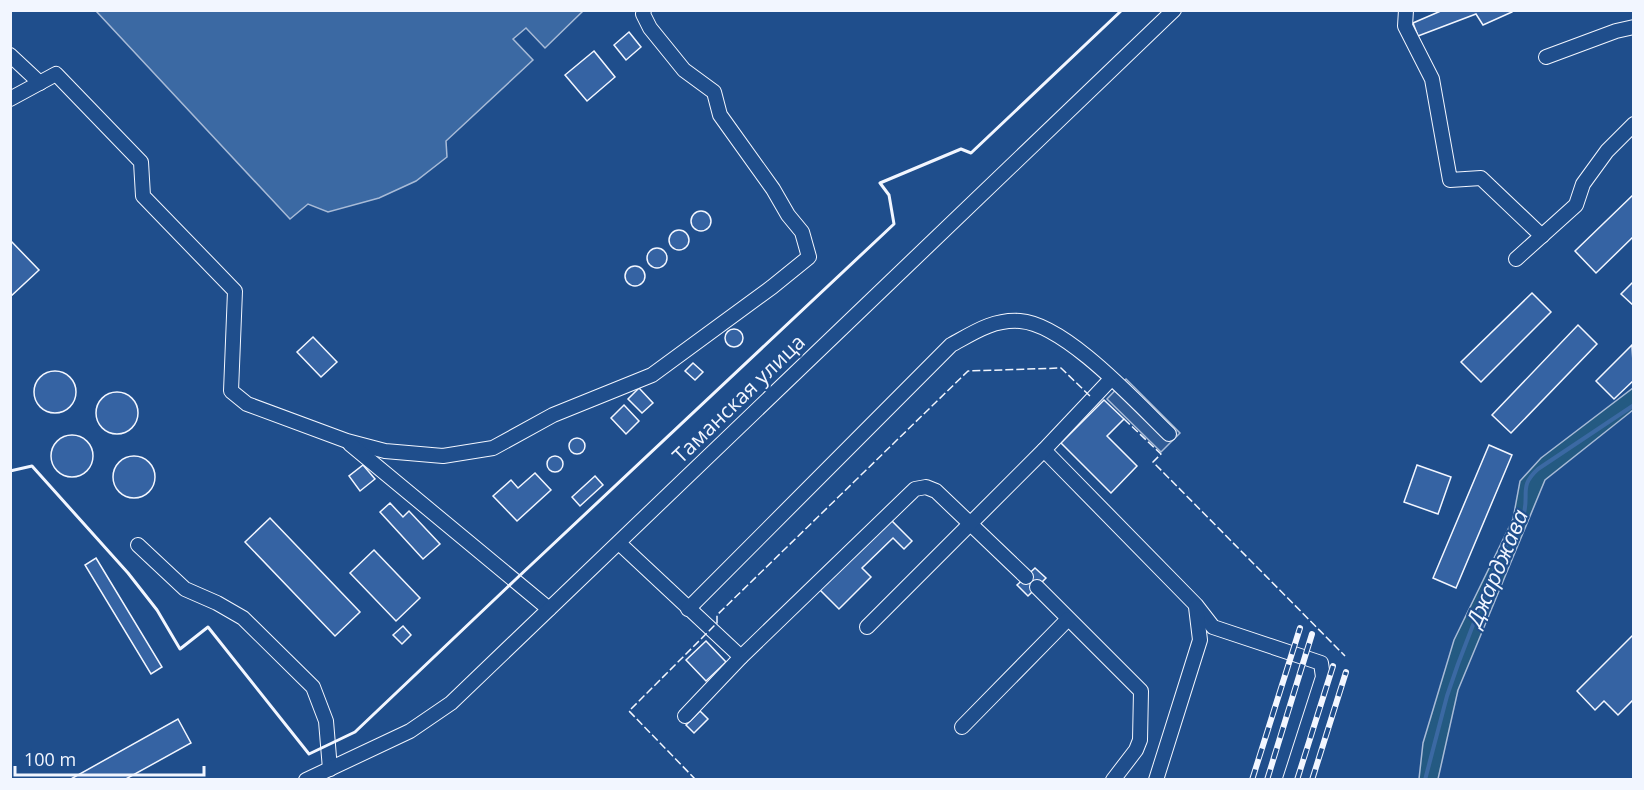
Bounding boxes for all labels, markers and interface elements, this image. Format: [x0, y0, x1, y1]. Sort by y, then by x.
street label: Таманская улица [666, 328, 811, 469]
water label: Джарджава [1457, 504, 1534, 633]
scale bar [15, 739, 204, 777]
text: 100 m [24, 747, 76, 771]

